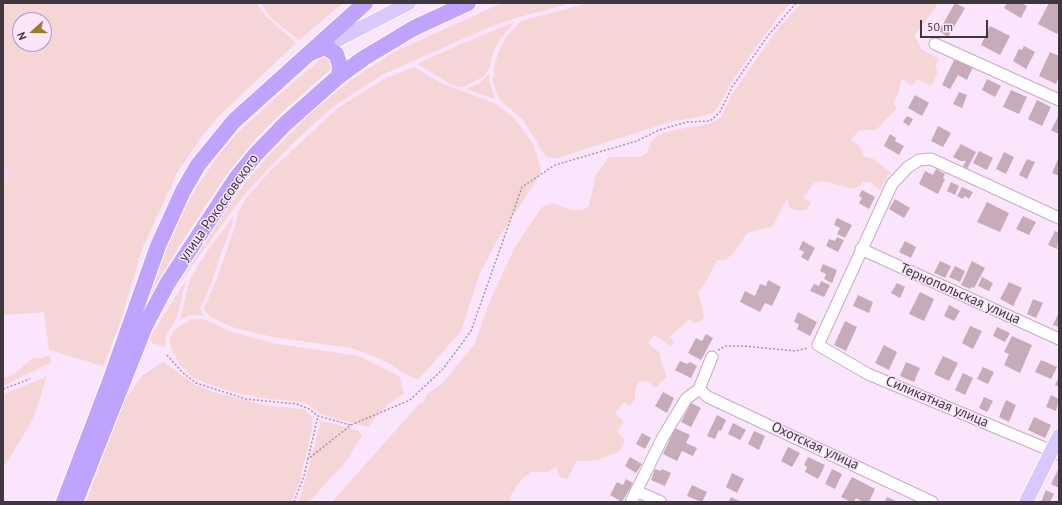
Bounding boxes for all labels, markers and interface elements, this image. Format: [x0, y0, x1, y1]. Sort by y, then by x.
north arrow [12, 12, 52, 52]
scale bar [922, 12, 990, 38]
text: 50 m [927, 19, 953, 34]
text: N [14, 30, 30, 42]
street label: улица Рокоссовского [176, 151, 262, 265]
street label: Тернопольская улица [897, 260, 1023, 328]
street label: Силикатная улица [883, 373, 991, 431]
street label: Охотская улица [769, 418, 861, 474]

